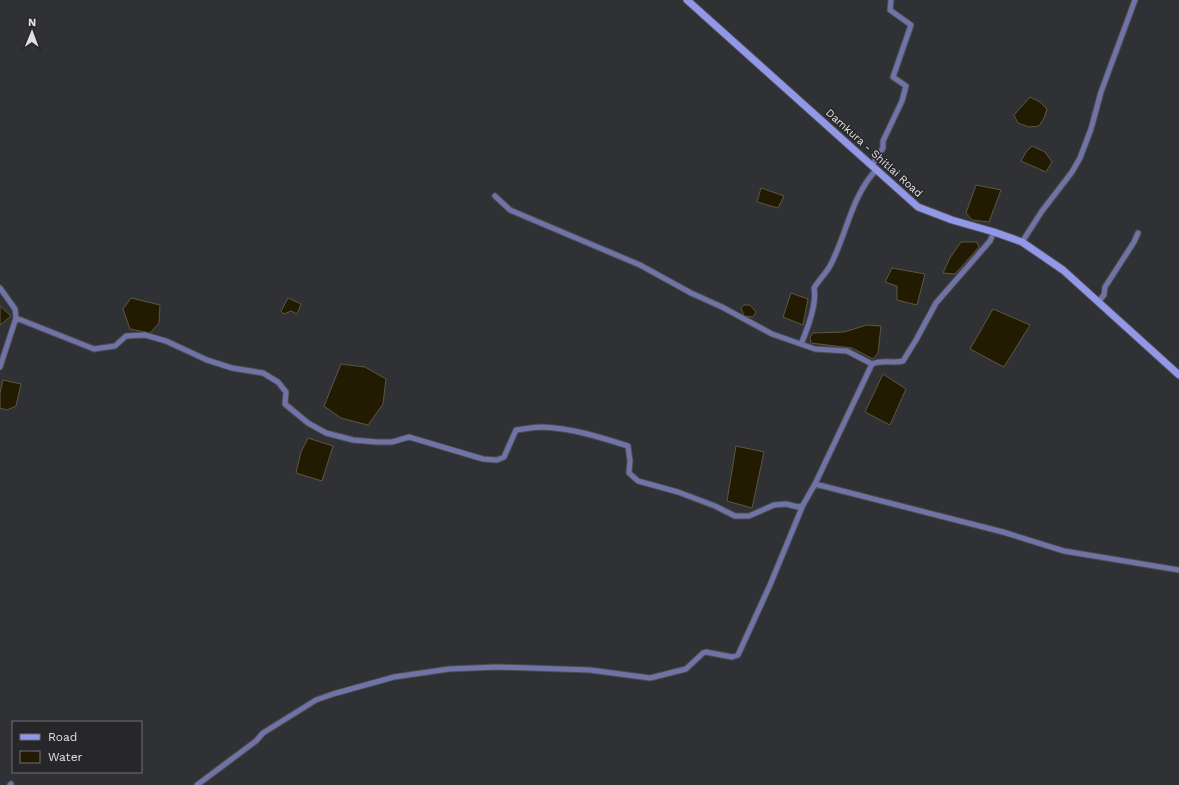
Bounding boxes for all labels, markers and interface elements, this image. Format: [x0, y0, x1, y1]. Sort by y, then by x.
north arrow [12, 12, 52, 52]
text: N [28, 16, 36, 29]
street label: Damkura - Shitlai Road [823, 106, 925, 200]
legend [12, 721, 142, 773]
text: Road [48, 730, 77, 744]
text: Water [48, 750, 83, 764]

